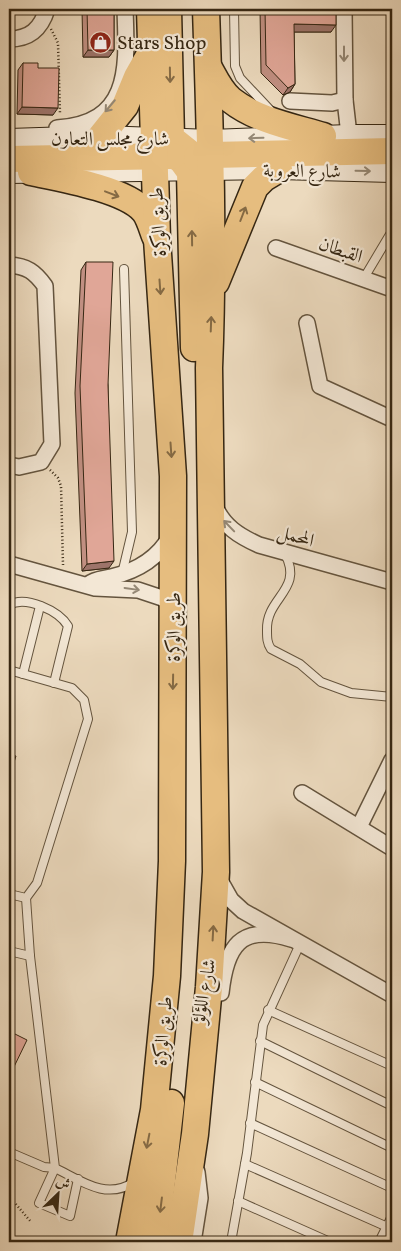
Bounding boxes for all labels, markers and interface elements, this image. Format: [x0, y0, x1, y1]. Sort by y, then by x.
shop icon: Stars Shop [89, 30, 113, 54]
place label: Stars Shop [117, 31, 206, 57]
one-way arrow [339, 46, 349, 62]
one-way arrow [165, 66, 175, 83]
one-way arrow [104, 99, 115, 112]
street label: شارع مجلس التعاون [51, 127, 169, 154]
one-way arrow [248, 133, 264, 143]
street label: شارع العروبة [263, 158, 341, 187]
one-way arrow [354, 166, 371, 176]
street label: طريق الوكرة [144, 186, 174, 258]
one-way arrow [104, 189, 119, 199]
one-way arrow [239, 207, 249, 222]
one-way arrow [187, 230, 196, 246]
street label: القبطان [315, 231, 366, 271]
one-way arrow [155, 279, 165, 295]
one-way arrow [206, 316, 215, 332]
one-way arrow [166, 441, 176, 457]
one-way arrow [223, 519, 235, 532]
street label: المحمل [274, 519, 317, 555]
one-way arrow [123, 585, 139, 595]
street label: طريق الوكرة [162, 592, 188, 662]
one-way arrow [168, 674, 178, 690]
one-way arrow [208, 925, 217, 941]
street label: شارع اللؤلؤ [186, 957, 224, 1028]
street label: طريق الوكرة [148, 995, 180, 1067]
one-way arrow [143, 1132, 153, 1148]
north arrow [32, 1168, 82, 1218]
text: ش [53, 1172, 73, 1195]
one-way arrow [156, 1197, 166, 1213]

